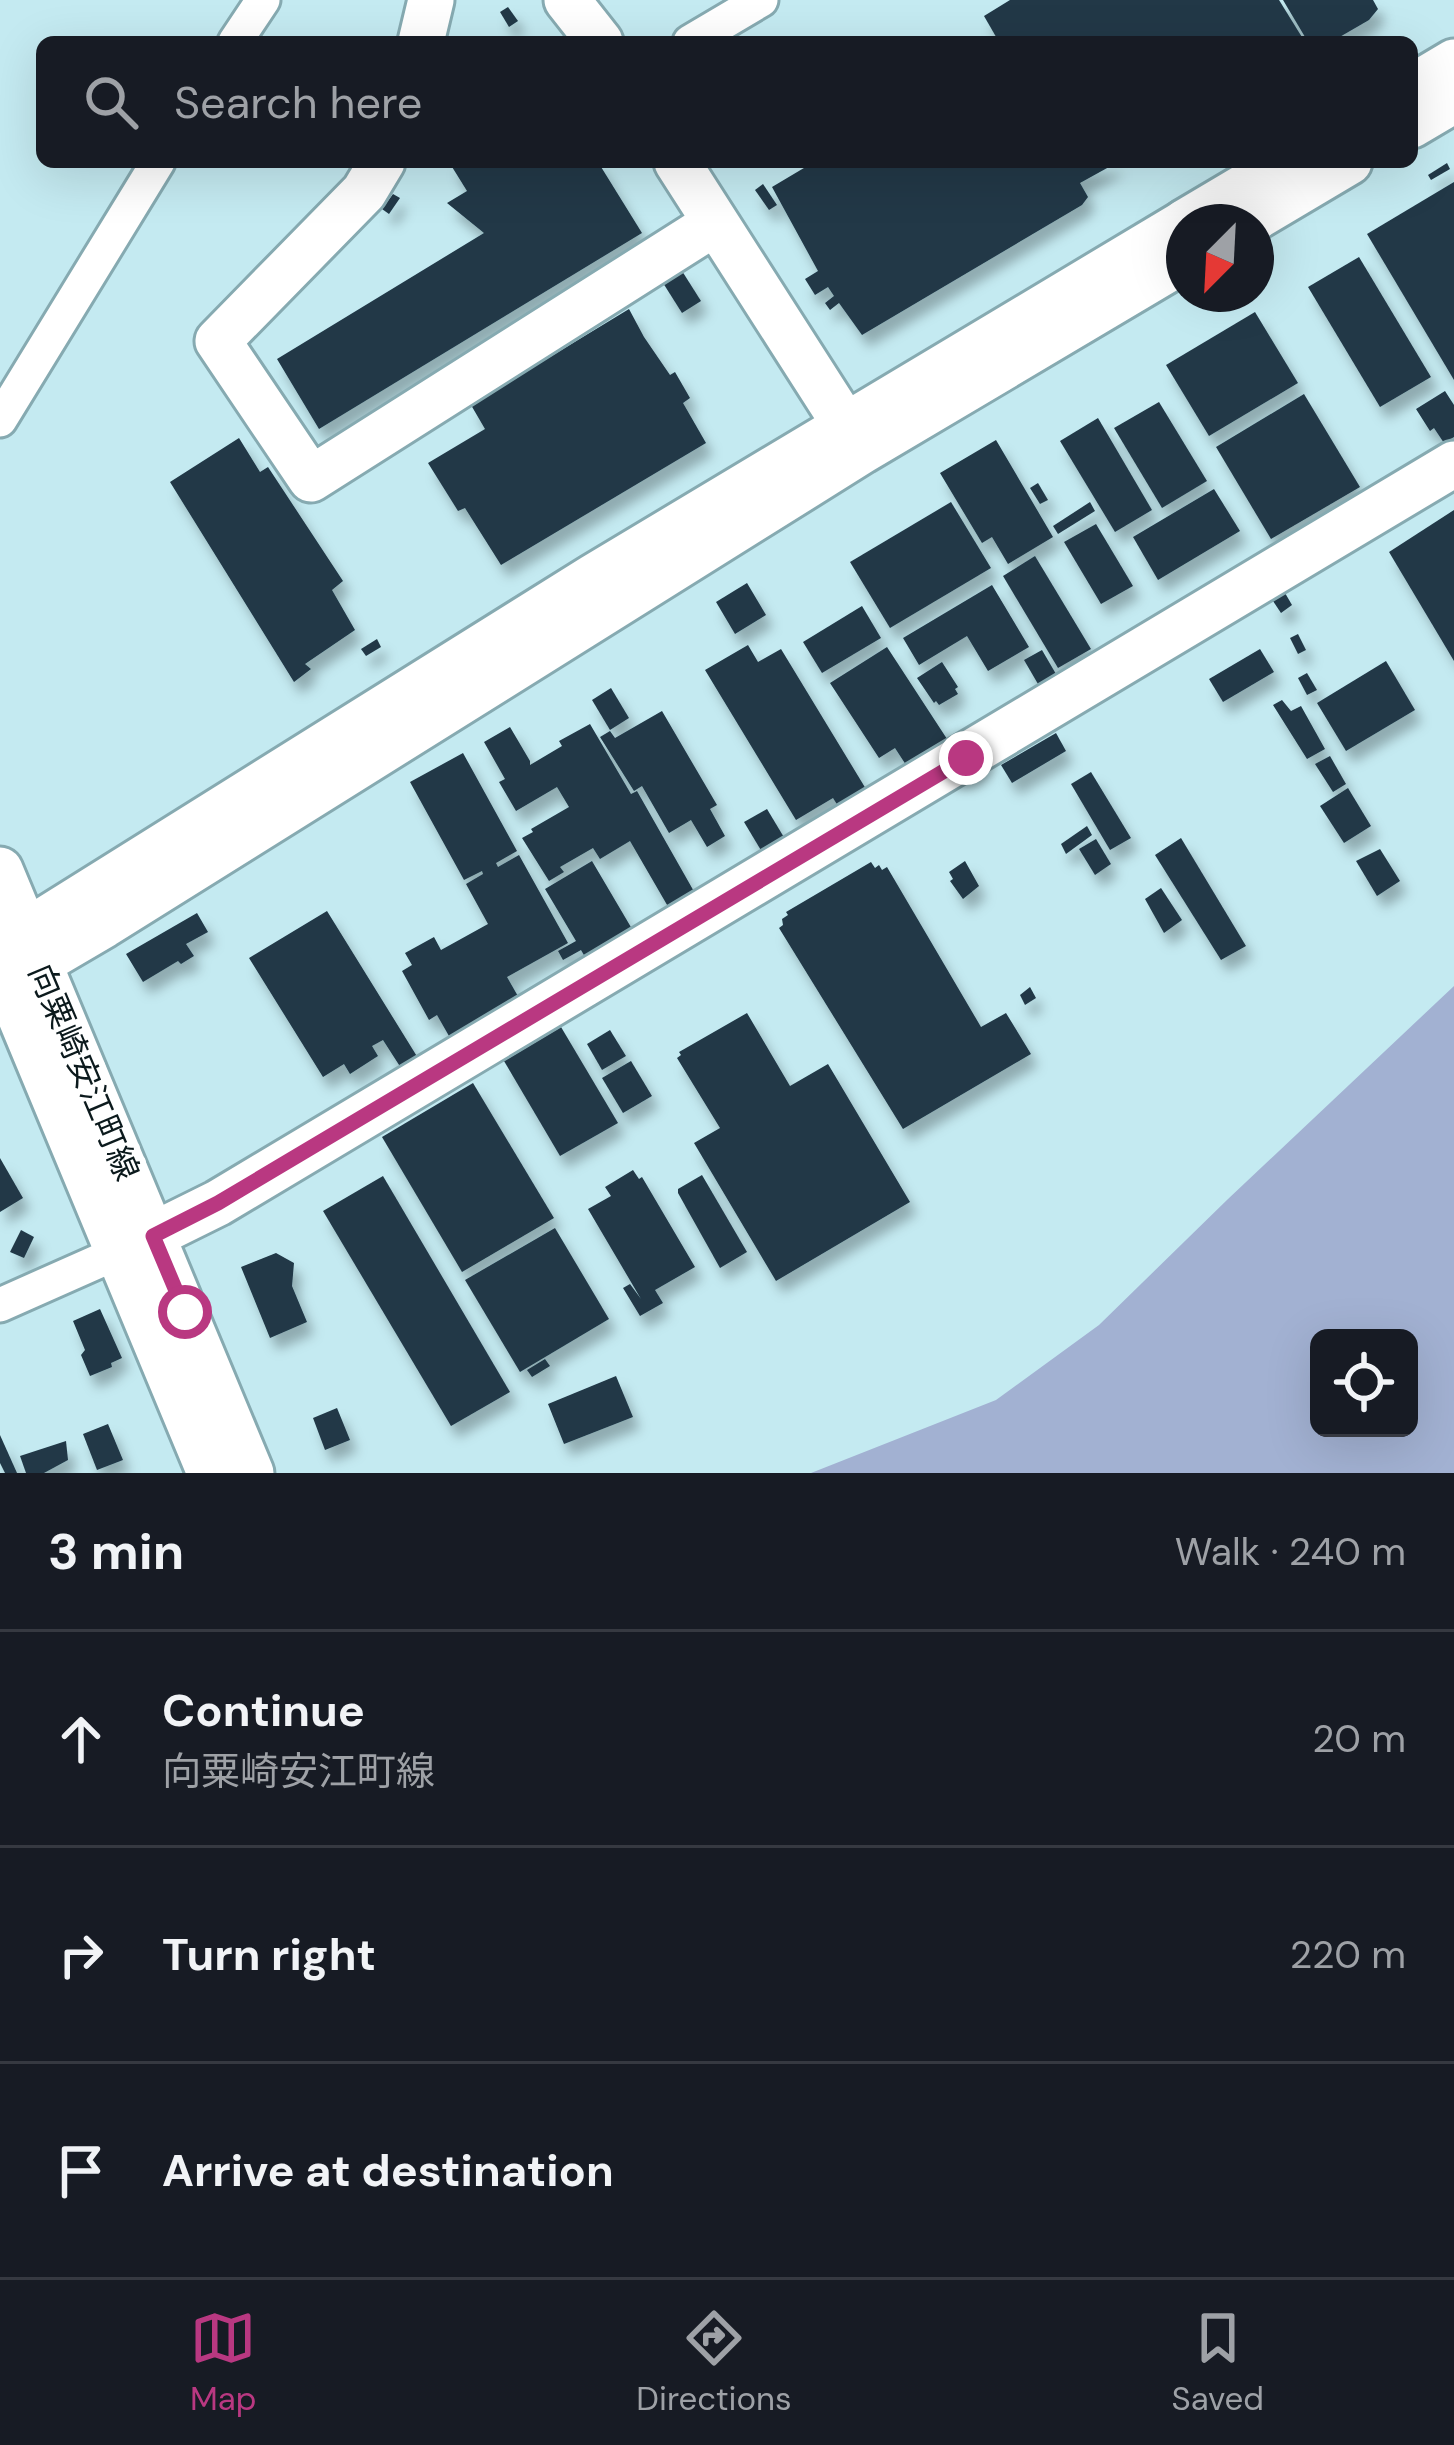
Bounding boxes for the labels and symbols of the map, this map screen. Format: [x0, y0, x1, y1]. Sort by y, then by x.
north arrow [1166, 204, 1274, 312]
route end [939, 731, 993, 785]
street label: 向粟崎安江町線 [19, 957, 149, 1187]
route start [158, 1285, 212, 1339]

